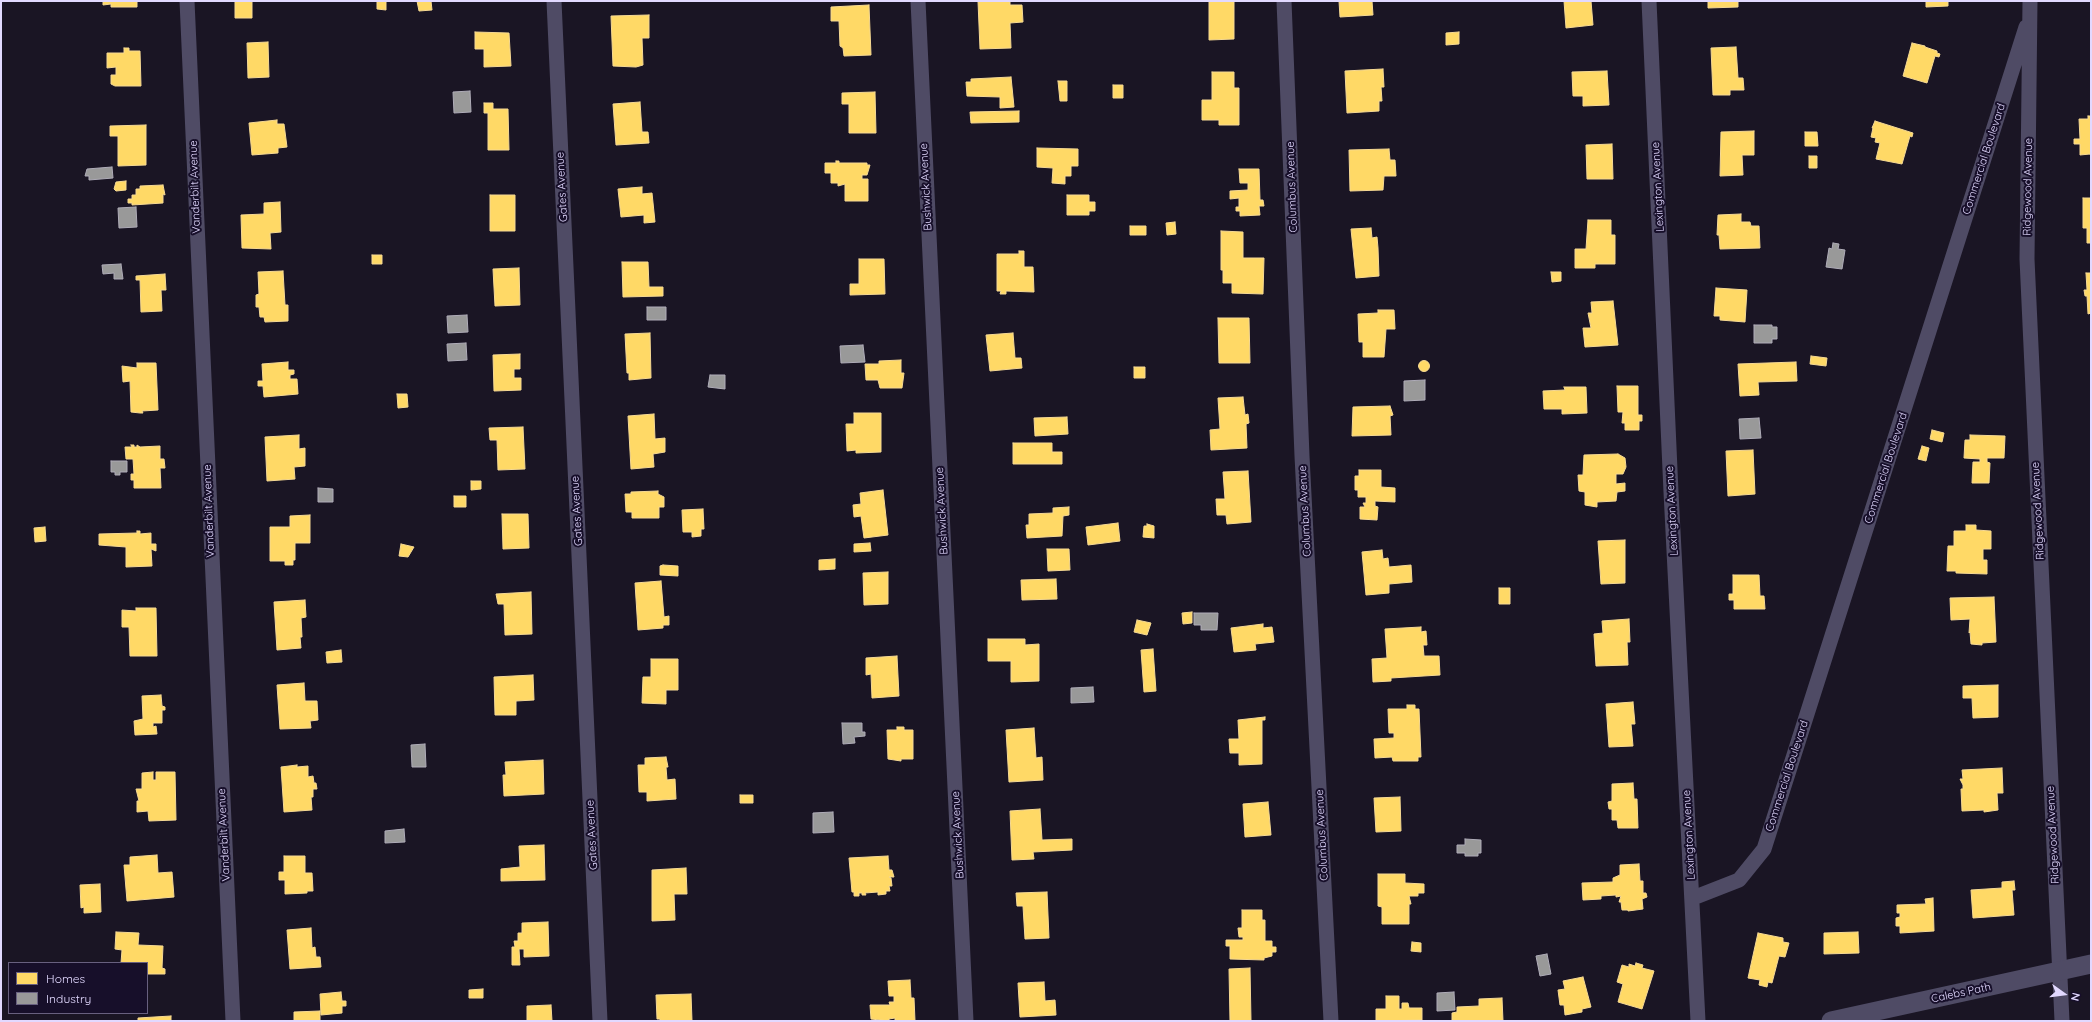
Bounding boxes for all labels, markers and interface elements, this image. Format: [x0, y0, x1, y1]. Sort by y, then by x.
street label: Commercial Boulevard [1960, 102, 2008, 216]
street label: Ridgewood Avenue [2021, 138, 2035, 236]
street label: Vanderbilt Avenue [187, 140, 203, 234]
street label: Columbus Avenue [1284, 141, 1300, 233]
street label: Lexington Avenue [1649, 142, 1667, 232]
street label: Bushwick Avenue [917, 143, 935, 231]
street label: Gates Avenue [554, 152, 570, 222]
street label: Commercial Boulevard [1862, 411, 1910, 525]
street label: Ridgewood Avenue [2029, 462, 2047, 560]
street label: Vanderbilt Avenue [201, 464, 217, 558]
street label: Columbus Avenue [1296, 465, 1314, 557]
street label: Lexington Avenue [1663, 466, 1681, 556]
street label: Bushwick Avenue [933, 467, 951, 555]
street label: Gates Avenue [569, 476, 585, 546]
street label: Commercial Boulevard [1763, 719, 1811, 833]
street label: Ridgewood Avenue [2044, 786, 2062, 884]
street label: Vanderbilt Avenue [215, 788, 233, 882]
street label: Columbus Avenue [1313, 789, 1331, 881]
street label: Lexington Avenue [1680, 790, 1698, 880]
street label: Bushwick Avenue [949, 791, 967, 879]
street label: Gates Avenue [584, 800, 600, 870]
legend [8, 962, 148, 1014]
text: Homes [46, 971, 85, 986]
north arrow [2044, 974, 2084, 1014]
street label: Calebs Path [1930, 980, 1992, 1006]
text: Industry [46, 991, 91, 1006]
text: N [2068, 991, 2083, 1003]

